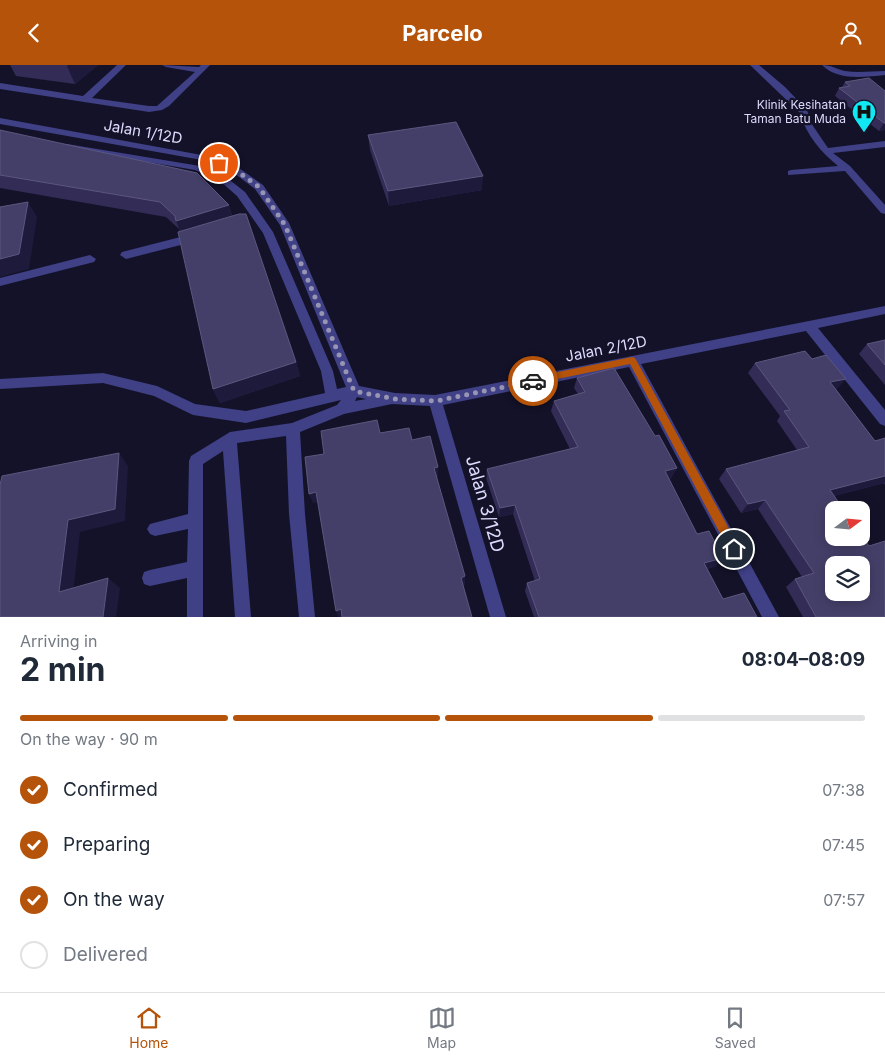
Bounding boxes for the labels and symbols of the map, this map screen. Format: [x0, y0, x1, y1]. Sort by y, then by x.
place label: Klinik Kesihatan Taman Batu Muda [744, 97, 846, 126]
hospital icon: Klinik Kesihatan Taman Batu Muda [851, 99, 877, 133]
street label: Jalan 1/12D [102, 115, 184, 148]
pin [198, 142, 240, 184]
street label: Jalan 2/12D [563, 331, 648, 366]
courier [508, 356, 558, 406]
street label: Jalan 3/12D [462, 453, 509, 555]
north arrow [825, 501, 870, 546]
pin [713, 528, 755, 570]

